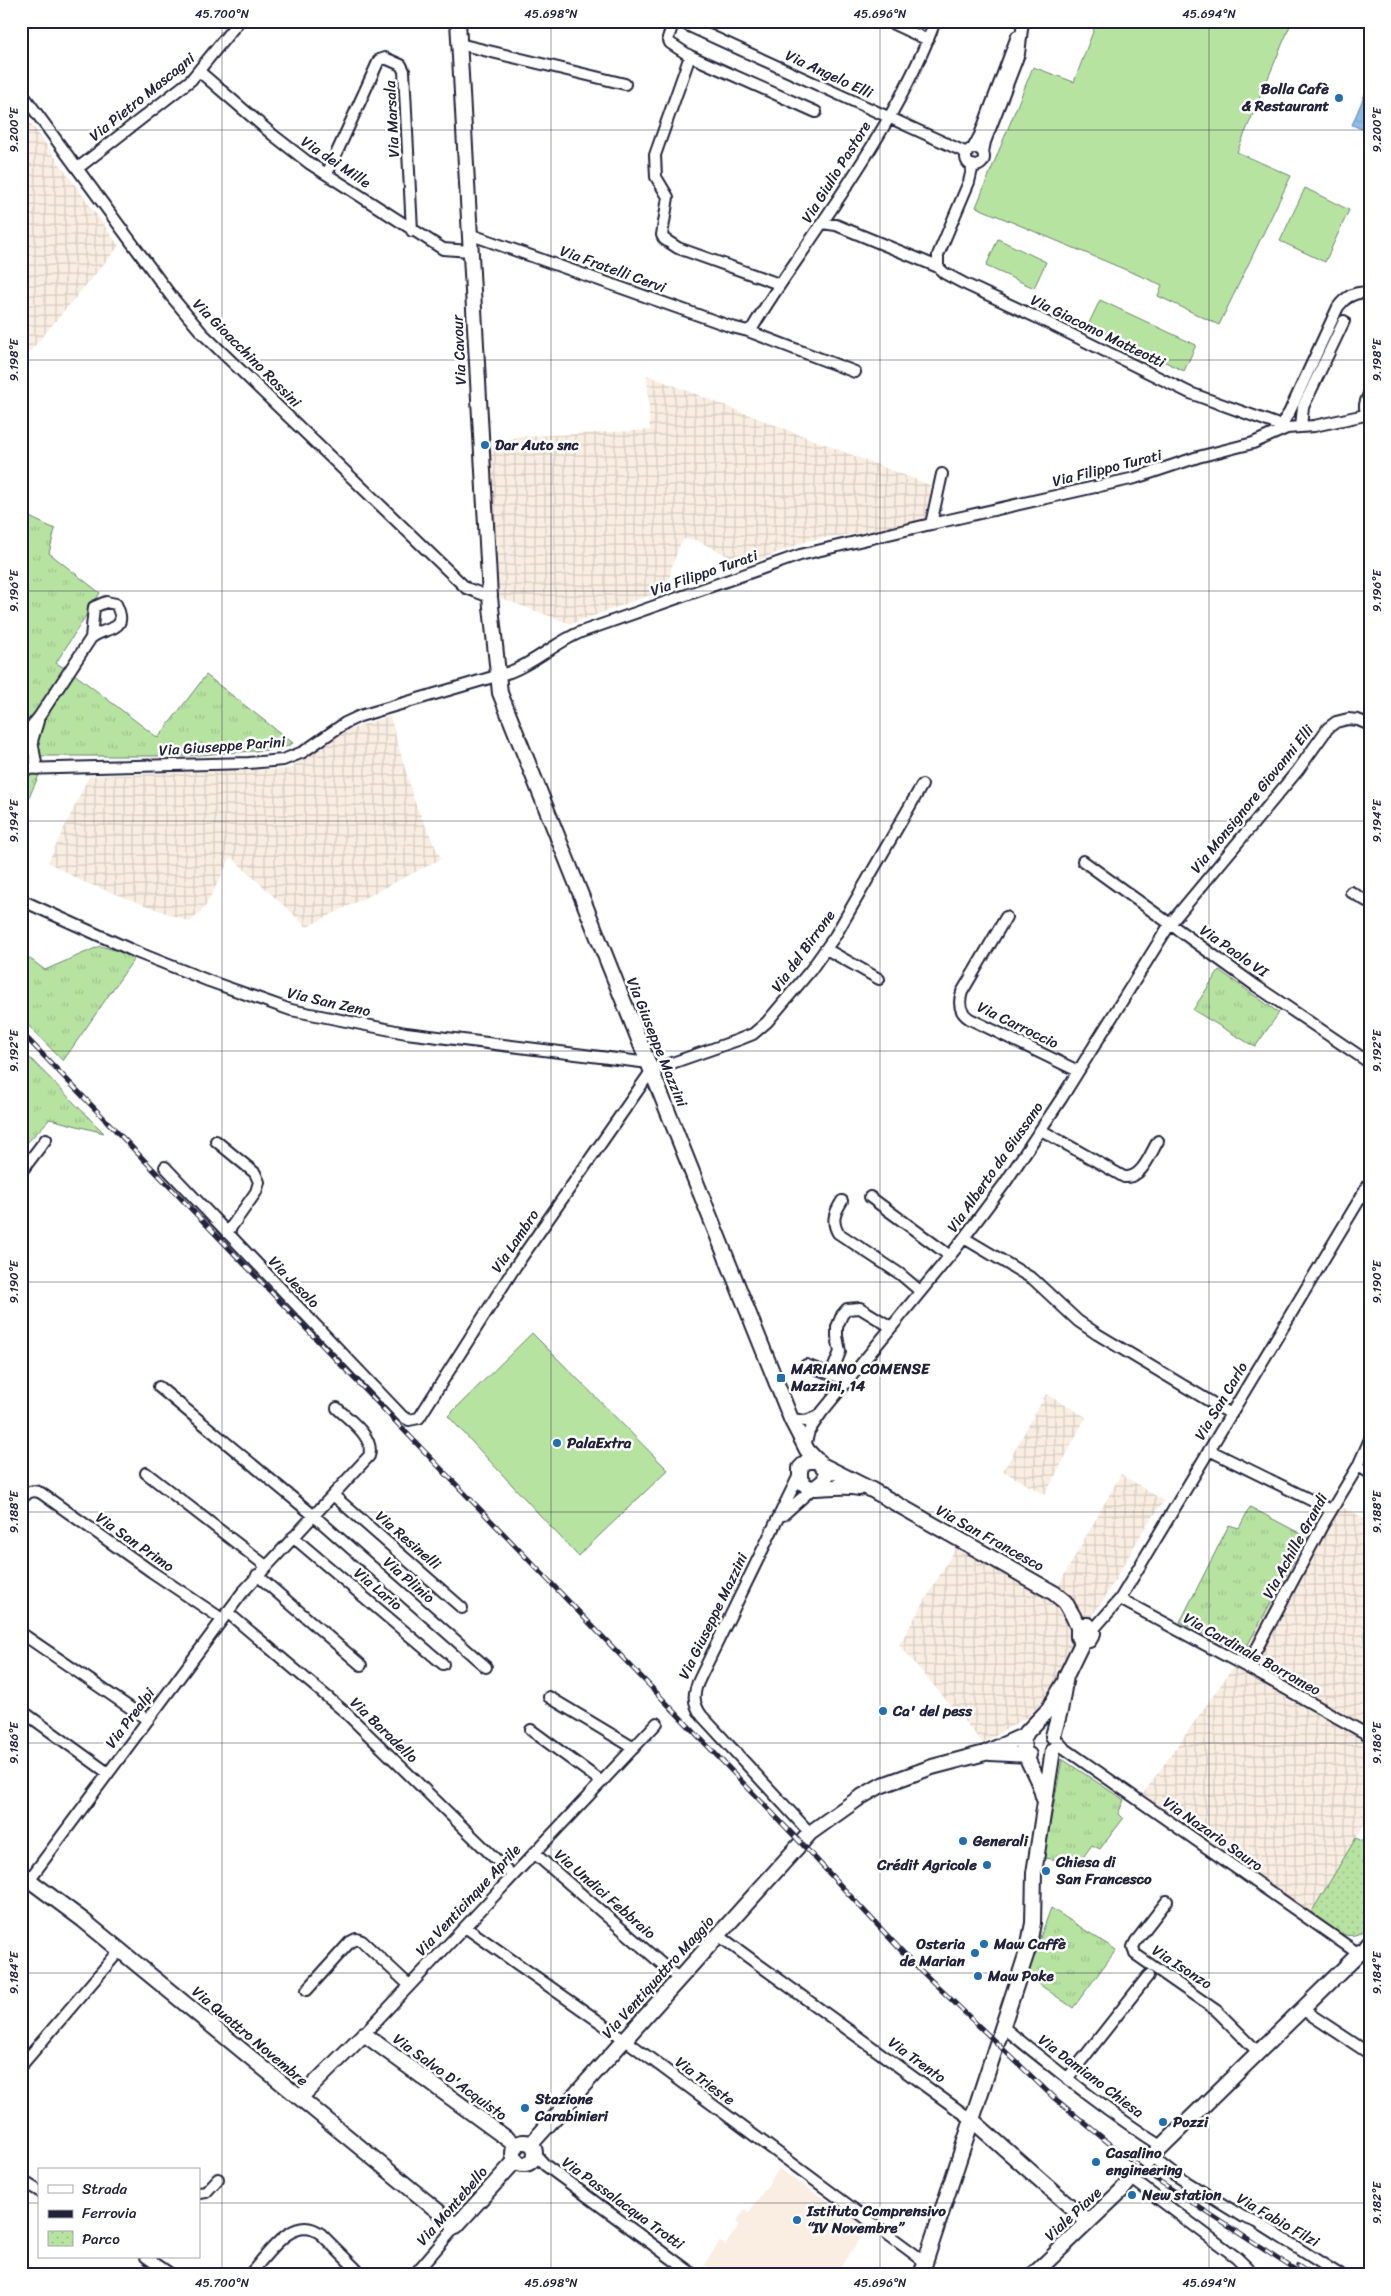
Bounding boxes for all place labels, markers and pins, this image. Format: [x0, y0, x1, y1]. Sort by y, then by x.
place label: Bolla Cafè & Restaurant [1241, 76, 1329, 119]
marker: Bolla Cafè & Restaurant [1333, 92, 1345, 104]
place label: Dar Auto snc [495, 432, 580, 458]
marker: Dar Auto snc [479, 439, 491, 451]
place label: MARIANO COMENSE Mazzini, 14 [790, 1356, 931, 1399]
marker: MARIANO COMENSE Mazzini, 14 [775, 1372, 787, 1384]
place label: PalaExtra [567, 1430, 632, 1456]
marker: PalaExtra [551, 1437, 563, 1449]
place label: Ca' del pess [892, 1698, 973, 1724]
marker: Ca' del pess [877, 1705, 889, 1717]
place label: Generali [972, 1828, 1029, 1854]
marker: Generali [957, 1835, 969, 1847]
place label: Chiesa di San Francesco [1055, 1849, 1152, 1892]
place label: Crédit Agricole [876, 1852, 977, 1878]
marker: Crédit Agricole [981, 1859, 993, 1871]
marker: Chiesa di San Francesco [1040, 1865, 1052, 1877]
place label: Osteria de Marian [900, 1931, 966, 1974]
place label: Maw Caffè [993, 1931, 1066, 1957]
marker: Maw Caffè [978, 1938, 990, 1950]
marker: Osteria de Marian [969, 1947, 981, 1959]
place label: Maw Poke [987, 1963, 1054, 1989]
marker: Maw Poke [972, 1970, 984, 1982]
place label: Stazione Carabinieri [534, 2086, 609, 2129]
marker: Stazione Carabinieri [519, 2102, 531, 2114]
place label: Pozzi [1173, 2109, 1209, 2135]
marker: Pozzi [1157, 2116, 1169, 2128]
place label: Casalino engineering [1105, 2140, 1183, 2183]
marker: Casalino engineering [1090, 2156, 1102, 2168]
place label: New station [1141, 2182, 1222, 2208]
marker: New station [1126, 2189, 1138, 2201]
place label: Istituto Comprensivo “IV Novembre” [806, 2198, 946, 2241]
marker: Istituto Comprensivo “IV Novembre” [791, 2214, 803, 2226]

